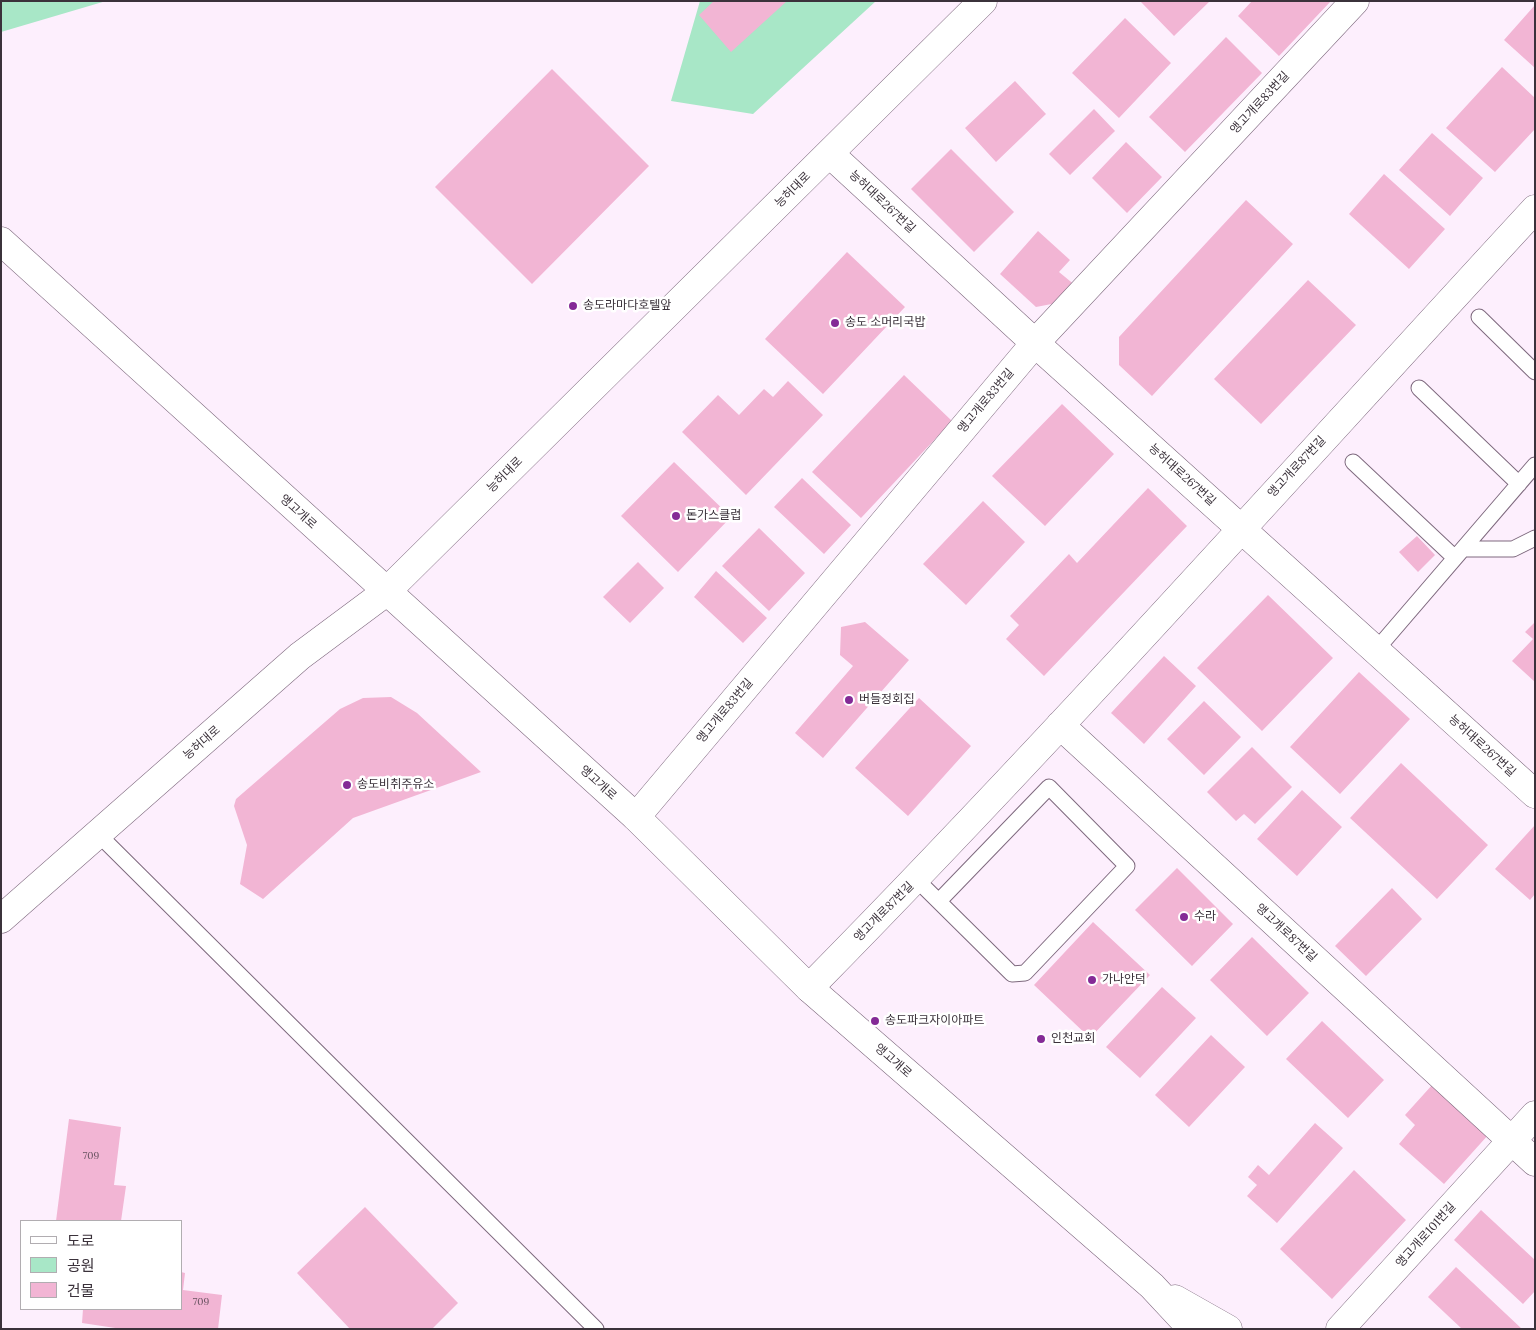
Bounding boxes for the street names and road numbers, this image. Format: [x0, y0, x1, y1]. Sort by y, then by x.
street label: 앵고개로83번길 [1228, 69, 1292, 137]
street label: 능허대로267번길 [846, 168, 918, 236]
street label: 능허대로 [772, 169, 814, 211]
street label: 앵고개로83번길 [955, 366, 1017, 436]
street label: 앵고개로87번길 [1265, 433, 1329, 501]
street label: 능허대로267번길 [1146, 441, 1218, 509]
street label: 능허대로 [484, 454, 526, 496]
street label: 앵고개로 [277, 492, 319, 532]
street label: 앵고개로83번길 [694, 676, 756, 746]
street label: 능허대로267번길 [1446, 712, 1518, 780]
street label: 능허대로 [181, 723, 223, 763]
street label: 앵고개로 [577, 763, 619, 803]
street label: 앵고개로87번길 [851, 879, 917, 945]
street label: 앵고개로87번길 [1252, 901, 1320, 965]
street label: 앵고개로 [872, 1041, 914, 1081]
street label: 앵고개로101번길 [1393, 1200, 1459, 1270]

